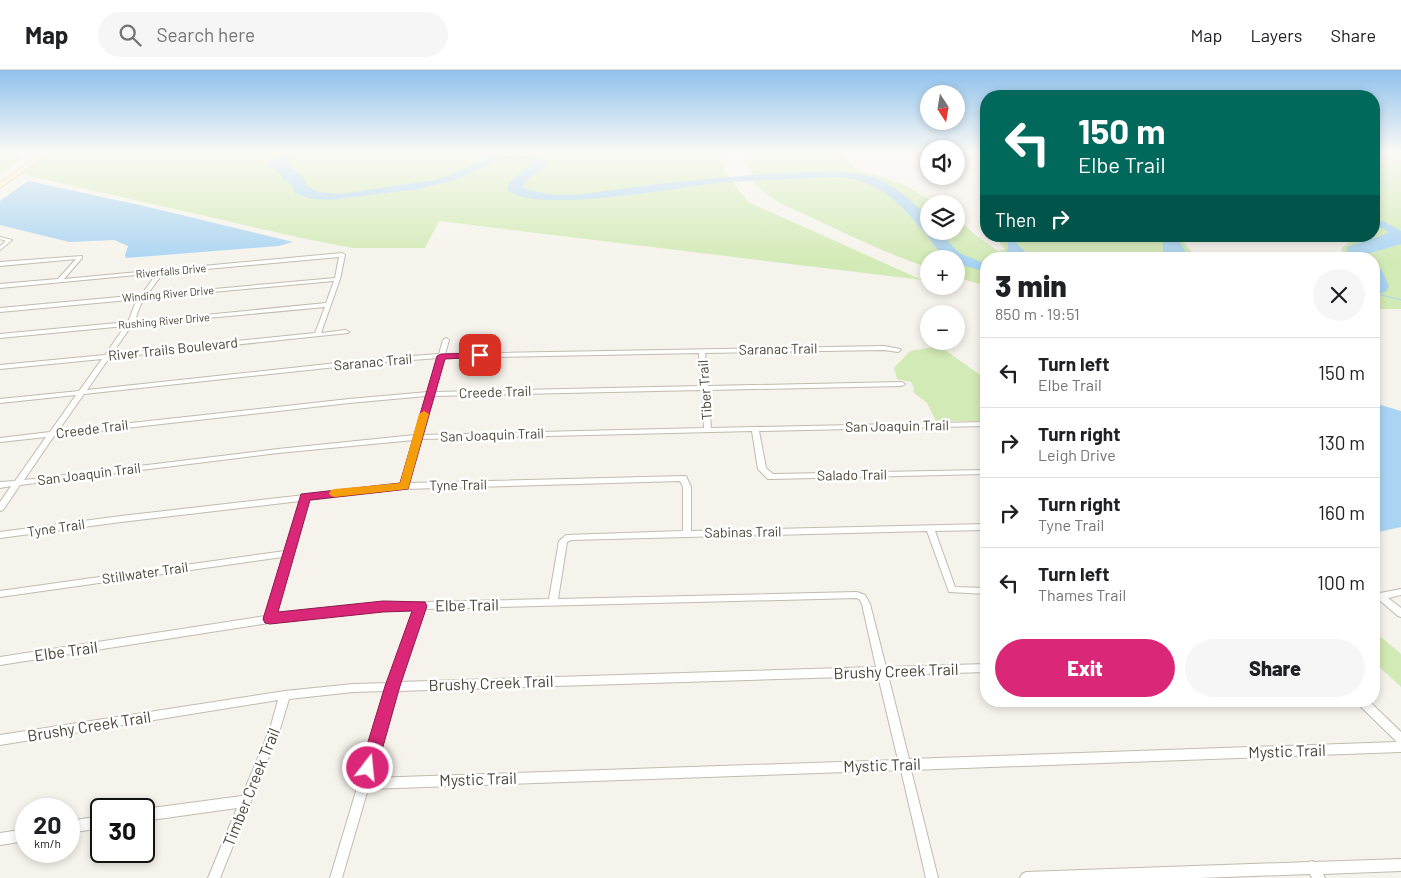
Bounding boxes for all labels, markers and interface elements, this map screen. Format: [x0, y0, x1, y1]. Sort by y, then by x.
search box [98, 12, 448, 57]
text: Map [25, 20, 68, 49]
icon: search [116, 21, 144, 49]
text: Search here [156, 23, 255, 46]
text: Map [1190, 24, 1222, 46]
text: Layers [1250, 24, 1303, 46]
text: Share [1331, 24, 1376, 46]
north arrow [920, 85, 965, 130]
map controls [920, 85, 965, 350]
text: 150 m [1078, 109, 1165, 151]
icon: left [995, 110, 1060, 175]
button: sound [920, 140, 965, 185]
text: Elbe Trail [1078, 151, 1166, 177]
button: layers [920, 195, 965, 240]
icon: right [1046, 205, 1074, 233]
text: Then [995, 208, 1036, 231]
button: + [920, 250, 965, 295]
street label: Riverfalls Drive [135, 261, 207, 280]
text: 3 min [995, 267, 1067, 303]
button: close [1313, 269, 1365, 321]
street label: Winding River Drive [121, 283, 215, 304]
text: 850 m · 19:51 [995, 304, 1080, 323]
button: − [920, 305, 965, 350]
street label: Rushing River Drive [118, 310, 210, 331]
street label: River Trails Boulevard [107, 333, 239, 364]
pin [459, 334, 501, 376]
street label: Saranac Trail [739, 339, 817, 358]
icon: arrive [466, 341, 494, 369]
street label: Saranac Trail [333, 350, 413, 373]
text: Turn left [1038, 352, 1109, 375]
street label: Tiber Trail [694, 359, 715, 421]
icon: left [995, 359, 1023, 387]
text: 150 m [1318, 361, 1365, 384]
text: Elbe Trail [1038, 375, 1102, 394]
street label: Creede Trail [458, 382, 532, 401]
street label: Creede Trail [55, 416, 129, 441]
street label: San Joaquin Trail [845, 416, 949, 435]
text: Turn right [1038, 422, 1120, 445]
street label: San Joaquin Trail [440, 424, 544, 445]
icon: right [995, 429, 1023, 457]
text: 130 m [1318, 431, 1365, 454]
text: Leigh Drive [1038, 445, 1116, 464]
street label: San Joaquin Trail [36, 459, 142, 488]
street label: Salado Trail [817, 465, 887, 484]
street label: Tyne Trail [429, 475, 487, 494]
text: Turn right [1038, 492, 1120, 515]
icon: right [995, 499, 1023, 527]
text: 160 m [1318, 501, 1365, 524]
street label: Tyne Trail [26, 515, 86, 540]
text: Tyne Trail [1038, 515, 1104, 534]
street label: Sabinas Trail [704, 522, 782, 541]
street label: Stillwater Trail [101, 558, 189, 587]
text: Turn left [1038, 562, 1109, 585]
icon: left [995, 569, 1023, 597]
text: 100 m [1317, 571, 1365, 594]
text: Thames Trail [1038, 585, 1126, 604]
street label: Elbe Trail [435, 594, 499, 615]
street label: Elbe Trail [33, 637, 99, 664]
button: Exit [995, 639, 1175, 697]
button: Share [1185, 639, 1365, 697]
street label: Brushy Creek Trail [833, 659, 959, 682]
street label: Brushy Creek Trail [428, 671, 554, 694]
street label: Brushy Creek Trail [26, 706, 152, 745]
street label: Timber Creek Trail [218, 725, 283, 849]
street label: Mystic Trail [1248, 740, 1326, 761]
position arrow [341, 741, 393, 793]
street label: Mystic Trail [843, 754, 921, 775]
street label: Mystic Trail [439, 768, 517, 789]
speed limit sign: 30 [90, 798, 155, 863]
text: 20 [33, 809, 62, 839]
text: km/h [34, 836, 61, 850]

